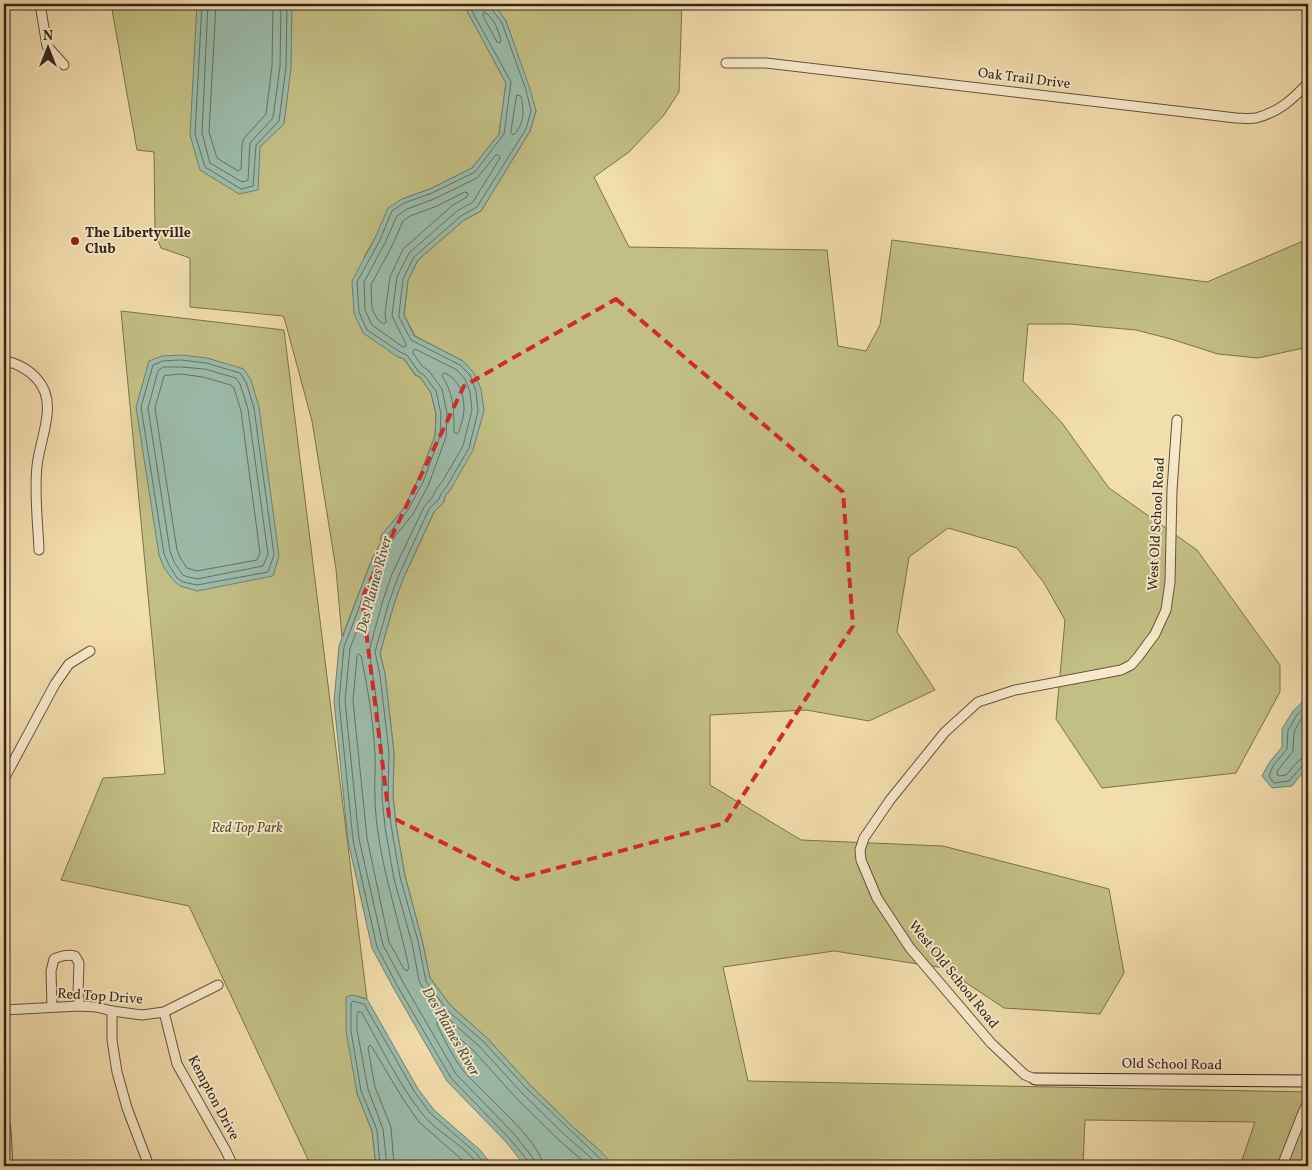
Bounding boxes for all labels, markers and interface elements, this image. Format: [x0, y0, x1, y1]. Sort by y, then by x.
north arrow [22, 22, 72, 72]
text: N [43, 27, 53, 46]
street label: Oak Trail Drive [977, 64, 1072, 94]
place label: The Libertyville Club [85, 224, 191, 259]
marker: The Libertyville Club [69, 235, 81, 247]
street label: West Old School Road [1144, 457, 1170, 591]
water label: Des Plaines River [352, 533, 398, 636]
park label: Red Top Park [211, 819, 283, 838]
street label: West Old School Road [904, 917, 1003, 1033]
water label: Des Plaines River [416, 983, 484, 1081]
street label: Red Top Drive [56, 985, 144, 1009]
street label: Kempton Drive [183, 1052, 244, 1144]
street label: Old School Road [1122, 1055, 1222, 1075]

